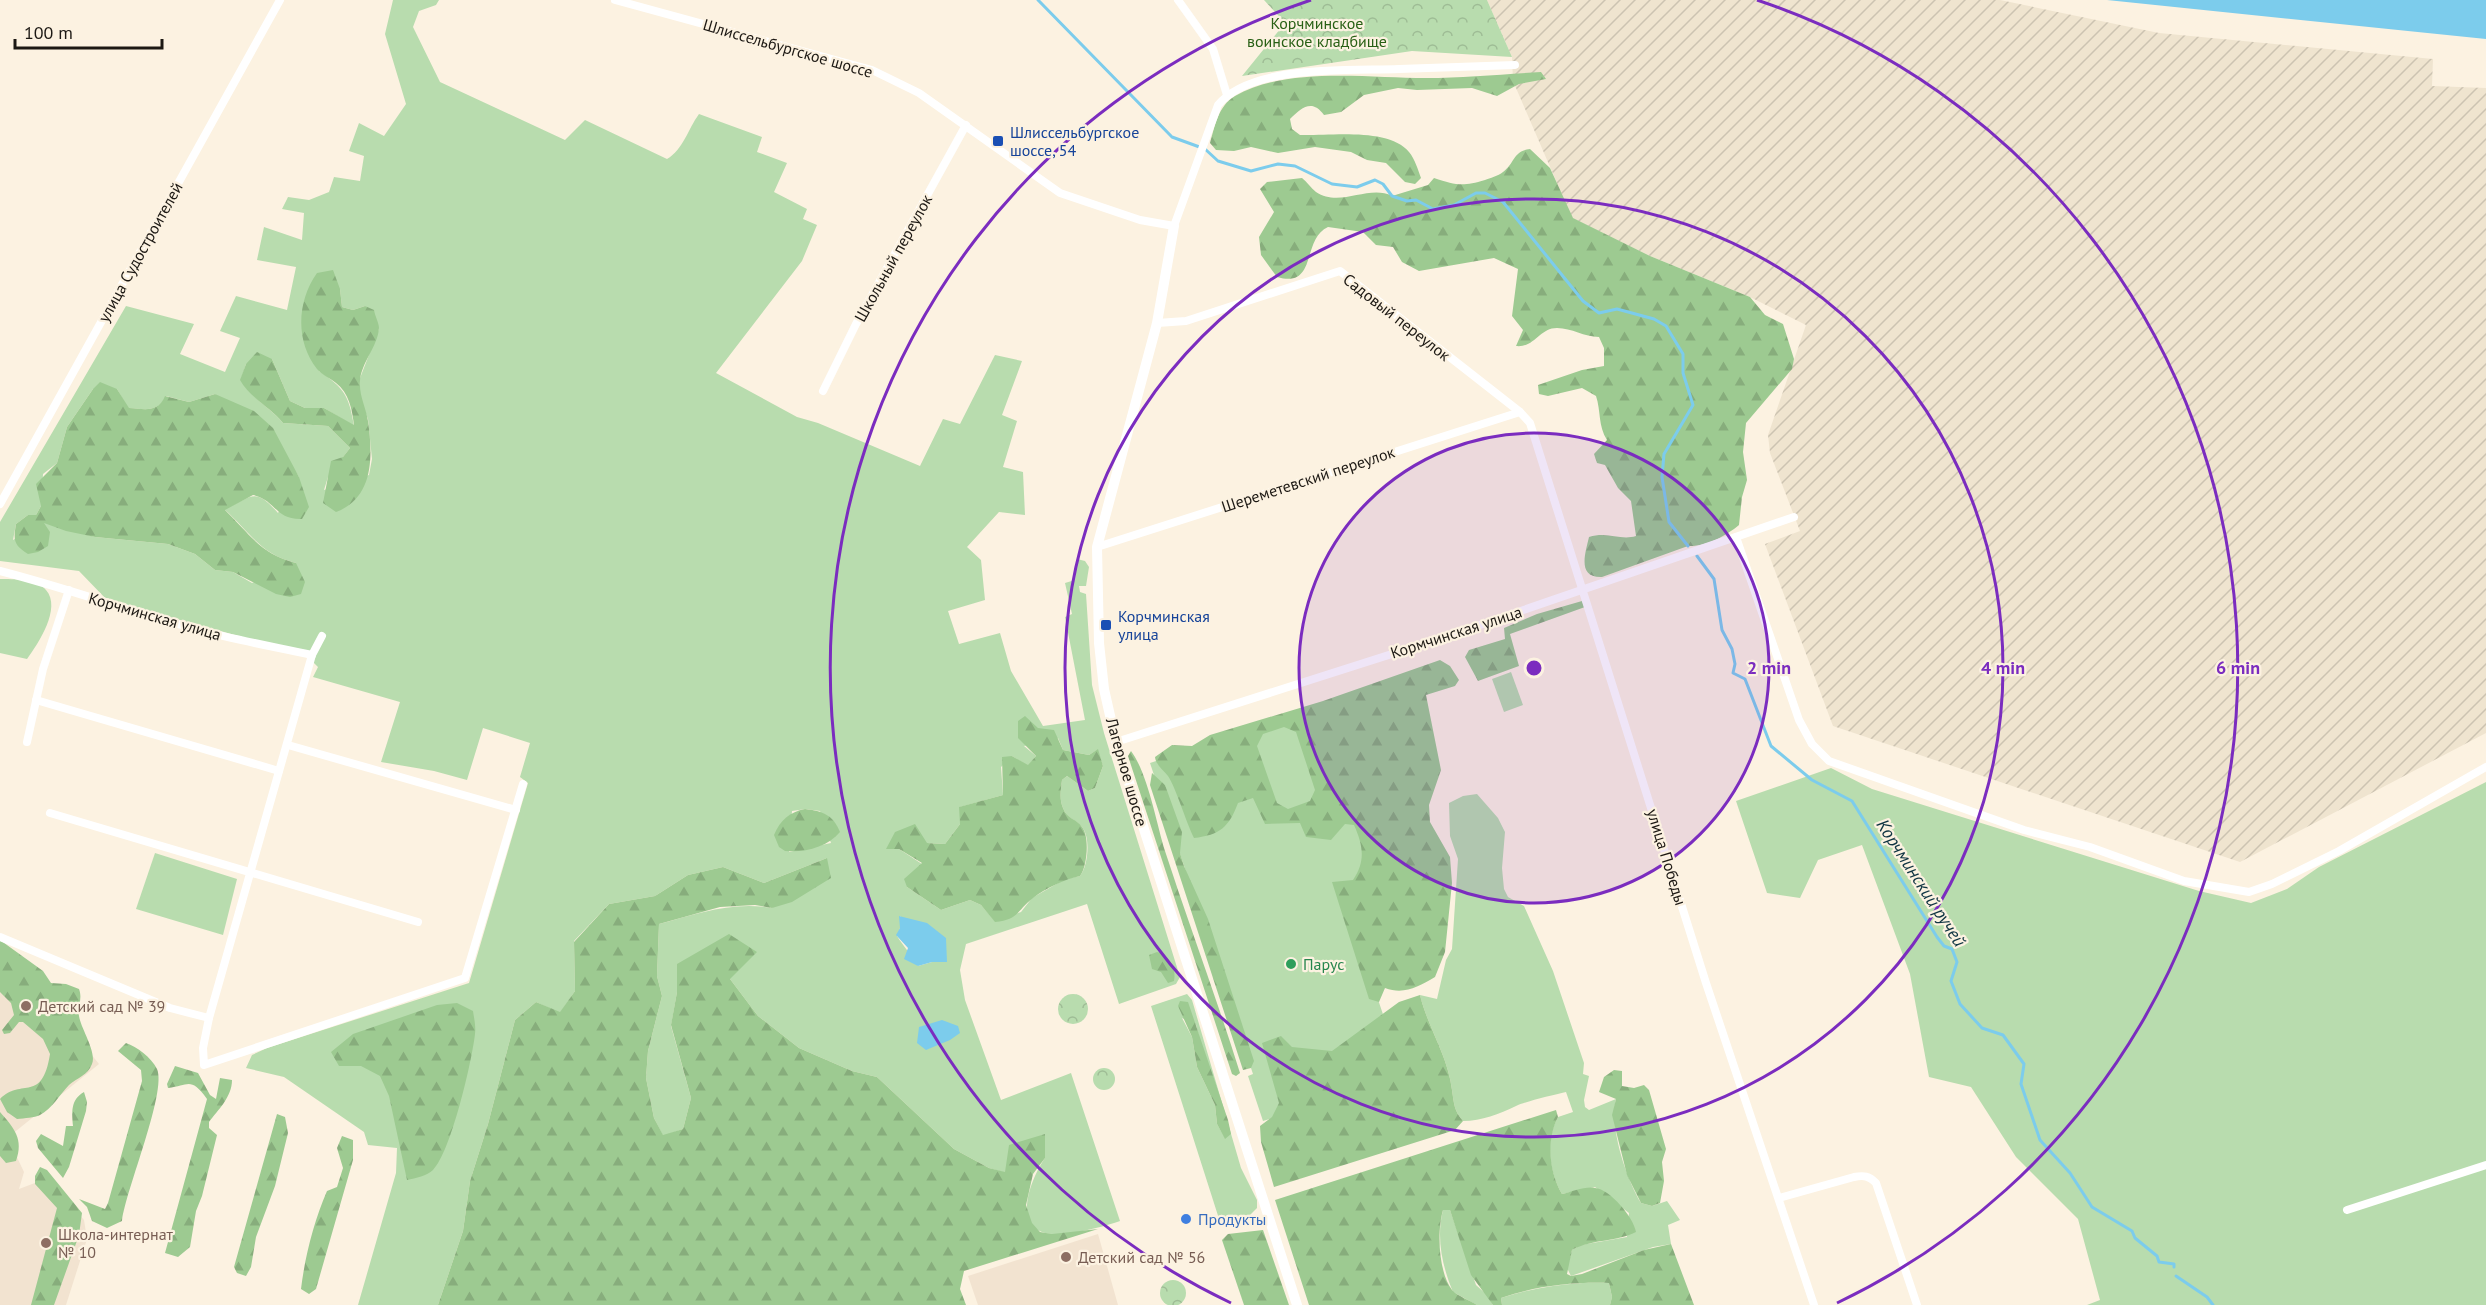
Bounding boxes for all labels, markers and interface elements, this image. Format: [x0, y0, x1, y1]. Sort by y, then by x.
scale bar [15, 12, 162, 50]
park label: Корчминское воинское кладбище [1247, 13, 1387, 51]
street label: Шлиссельбургское шоссе [701, 14, 875, 82]
text: 100 m [24, 21, 73, 44]
place label: Шлиссельбургское шоссе, 54 [1010, 122, 1139, 160]
marker: Шлиссельбургское шоссе, 54 [991, 134, 1005, 148]
street label: улица Судостроителей [93, 179, 187, 325]
street label: Школьный переулок [850, 191, 936, 325]
street label: Садовый переулок [1339, 269, 1455, 365]
street label: Шереметевский переулок [1219, 441, 1397, 516]
street label: Корчминская улица [86, 588, 224, 644]
street label: Кормчинская улица [1388, 601, 1524, 663]
place label: Корчминская улица [1118, 606, 1210, 644]
marker: Корчминская улица [1099, 618, 1113, 632]
text: 2 min [1747, 656, 1791, 679]
text: 4 min [1981, 656, 2025, 679]
text: 6 min [2216, 656, 2260, 679]
centre of rings [1524, 658, 1544, 678]
street label: Лагерное шоссе [1102, 714, 1152, 829]
street label: улица Победы [1643, 806, 1691, 908]
water label: Корчминский ручей [1872, 815, 1971, 951]
place label: Парус [1303, 954, 1345, 974]
marker: Парус [1284, 957, 1298, 971]
place label: Детский сад № 39 [38, 996, 165, 1016]
marker: Детский сад № 39 [19, 999, 33, 1013]
place label: Продукты [1198, 1209, 1266, 1229]
marker: Продукты [1179, 1212, 1193, 1226]
place label: Школа-интернат № 10 [58, 1224, 174, 1262]
marker: Школа-интернат № 10 [39, 1236, 53, 1250]
place label: Детский сад № 56 [1078, 1247, 1205, 1267]
marker: Детский сад № 56 [1059, 1250, 1073, 1264]

